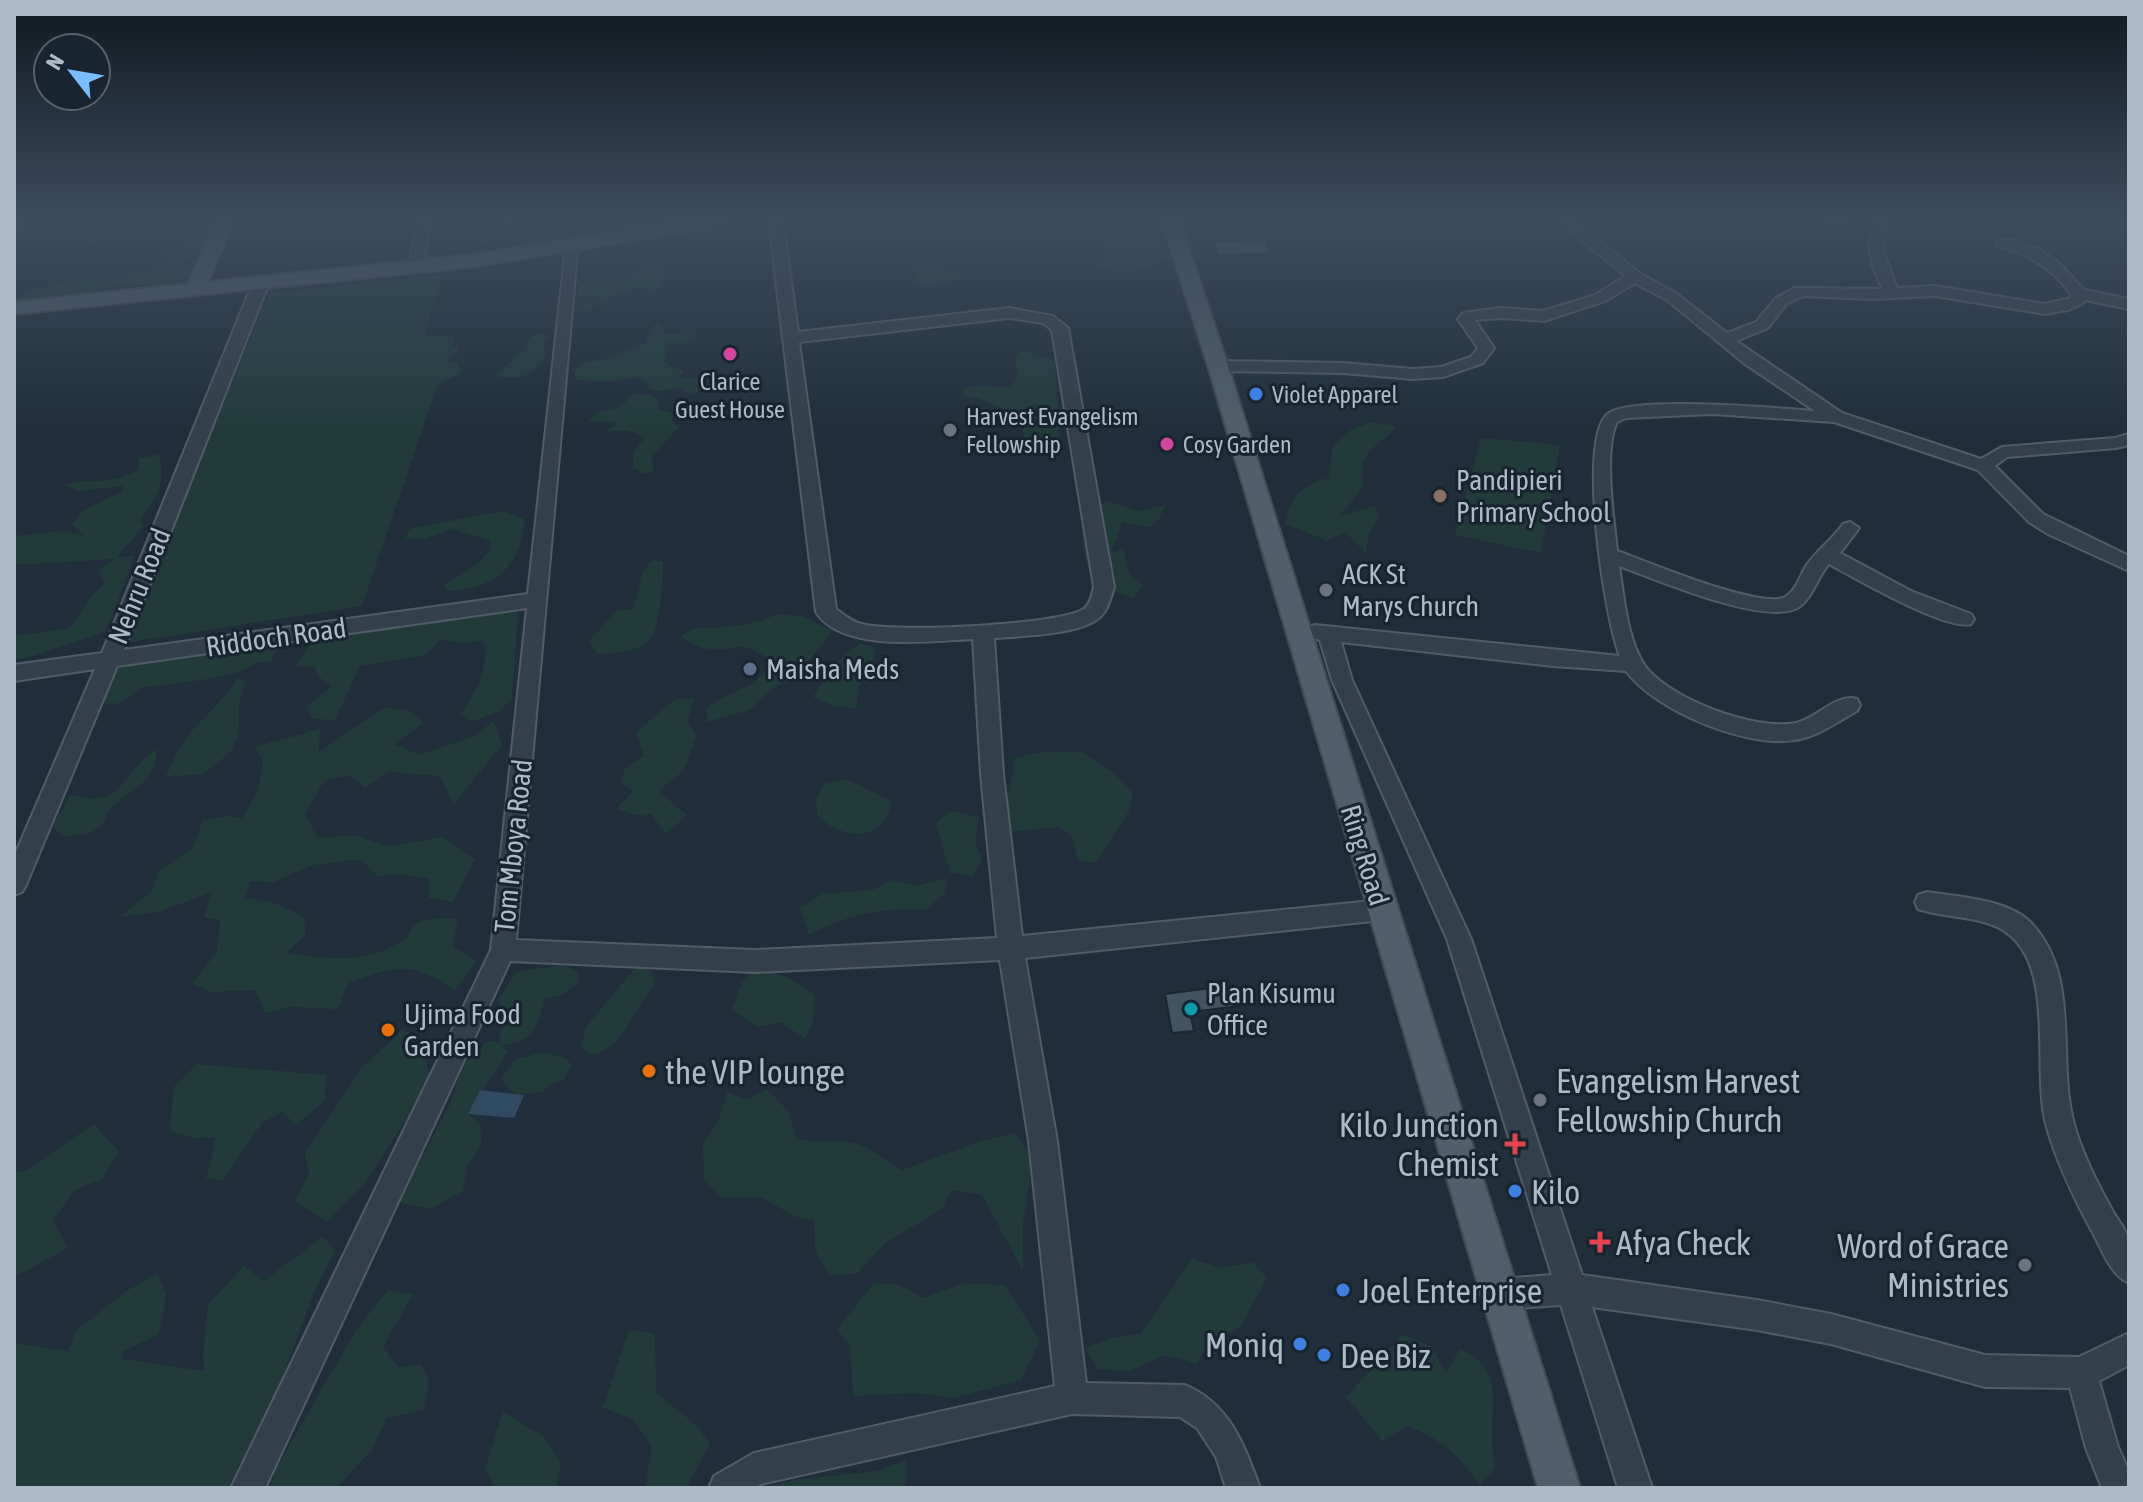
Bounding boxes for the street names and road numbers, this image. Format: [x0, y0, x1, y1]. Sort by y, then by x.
street label: Nehru Road [101, 523, 177, 649]
street label: Riddoch Road [204, 611, 348, 663]
street label: Tom Mboya Road [488, 758, 538, 934]
street label: Ring Road [1335, 801, 1395, 909]

